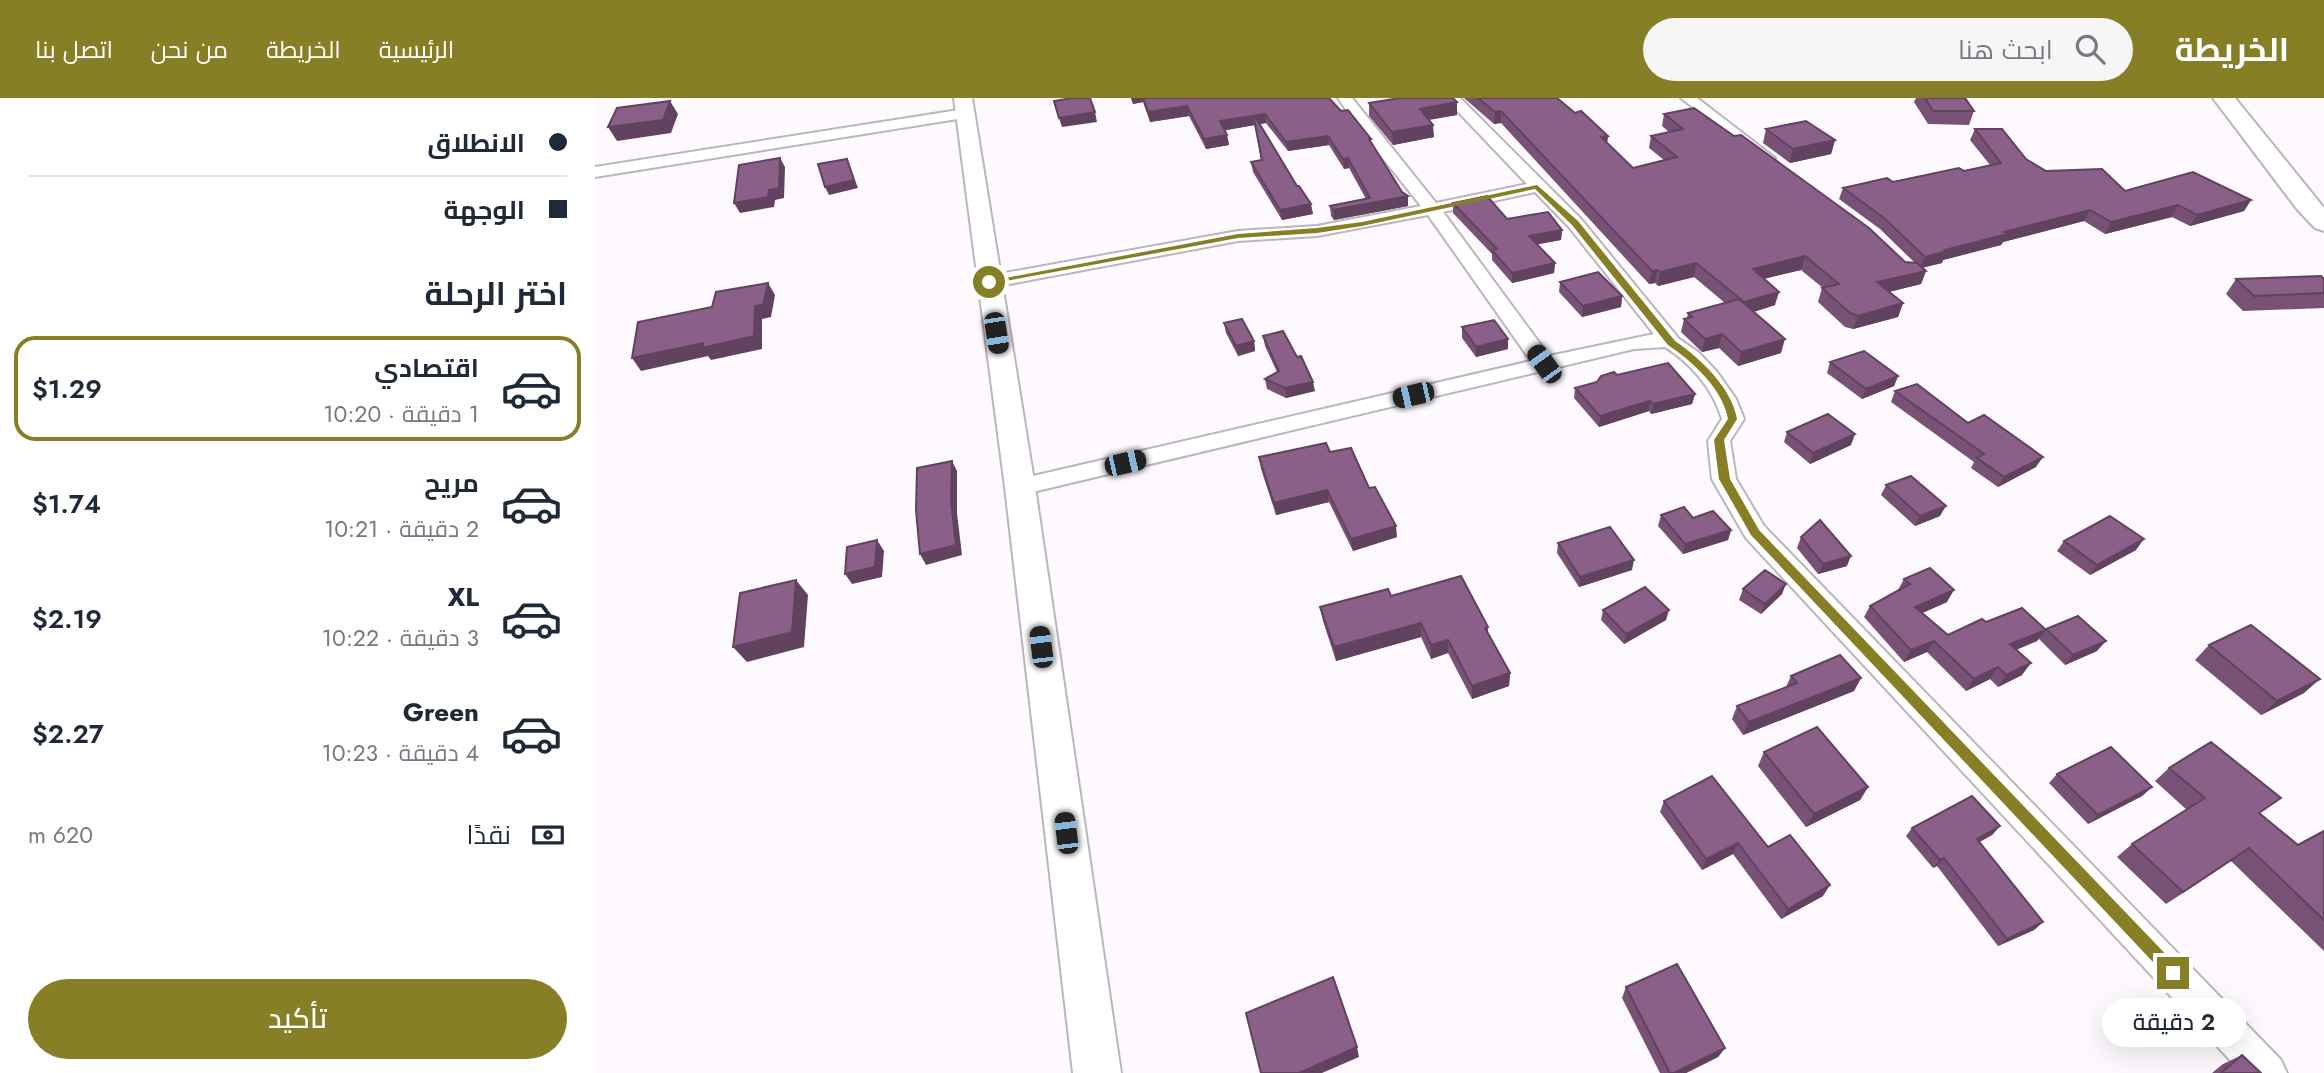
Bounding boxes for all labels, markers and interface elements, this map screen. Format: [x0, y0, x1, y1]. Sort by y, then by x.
search box [1643, 18, 2133, 81]
text: الخريطة [2175, 26, 2289, 73]
icon: search [2071, 30, 2109, 68]
text: ابحث هنا [1958, 31, 2053, 69]
text: اتصل بنا [35, 32, 113, 67]
text: من نحن [151, 32, 228, 67]
text: الخريطة [266, 32, 341, 67]
text: الرئيسية [379, 32, 454, 67]
text: الانطلاق [427, 124, 525, 162]
text: الوجهة [444, 191, 525, 229]
route start [973, 266, 1005, 298]
text: اختر الرحلة [424, 271, 567, 317]
car [983, 311, 1010, 355]
car [1524, 341, 1565, 387]
text: اقتصادي [374, 349, 479, 387]
icon: car [500, 357, 563, 420]
text: $1.29 [32, 370, 102, 408]
car [1391, 380, 1436, 410]
text: 1 دقيقة · 10:20 [323, 397, 479, 431]
car [1103, 448, 1148, 478]
text: مريح [424, 464, 479, 502]
icon: car [500, 472, 563, 535]
text: $1.74 [32, 485, 101, 523]
text: 2 دقيقة · 10:21 [324, 512, 479, 546]
text: XL [447, 578, 479, 616]
icon: car [500, 587, 563, 650]
text: $2.19 [32, 600, 102, 638]
text: 3 دقيقة · 10:22 [322, 621, 479, 655]
car [1029, 625, 1054, 669]
text: Green [403, 693, 479, 731]
icon: car [500, 702, 563, 765]
text: $2.27 [32, 715, 104, 753]
text: 4 دقيقة · 10:23 [321, 736, 479, 770]
car [1054, 811, 1079, 855]
text: نقدًا [467, 816, 511, 854]
icon: cash [529, 816, 567, 854]
text: 620 m [28, 818, 93, 852]
route end [2157, 957, 2189, 989]
button: تأكيد [28, 979, 567, 1059]
callout: 2 دقيقة [2101, 998, 2245, 1046]
text: 2 دقيقة [2133, 1005, 2215, 1039]

